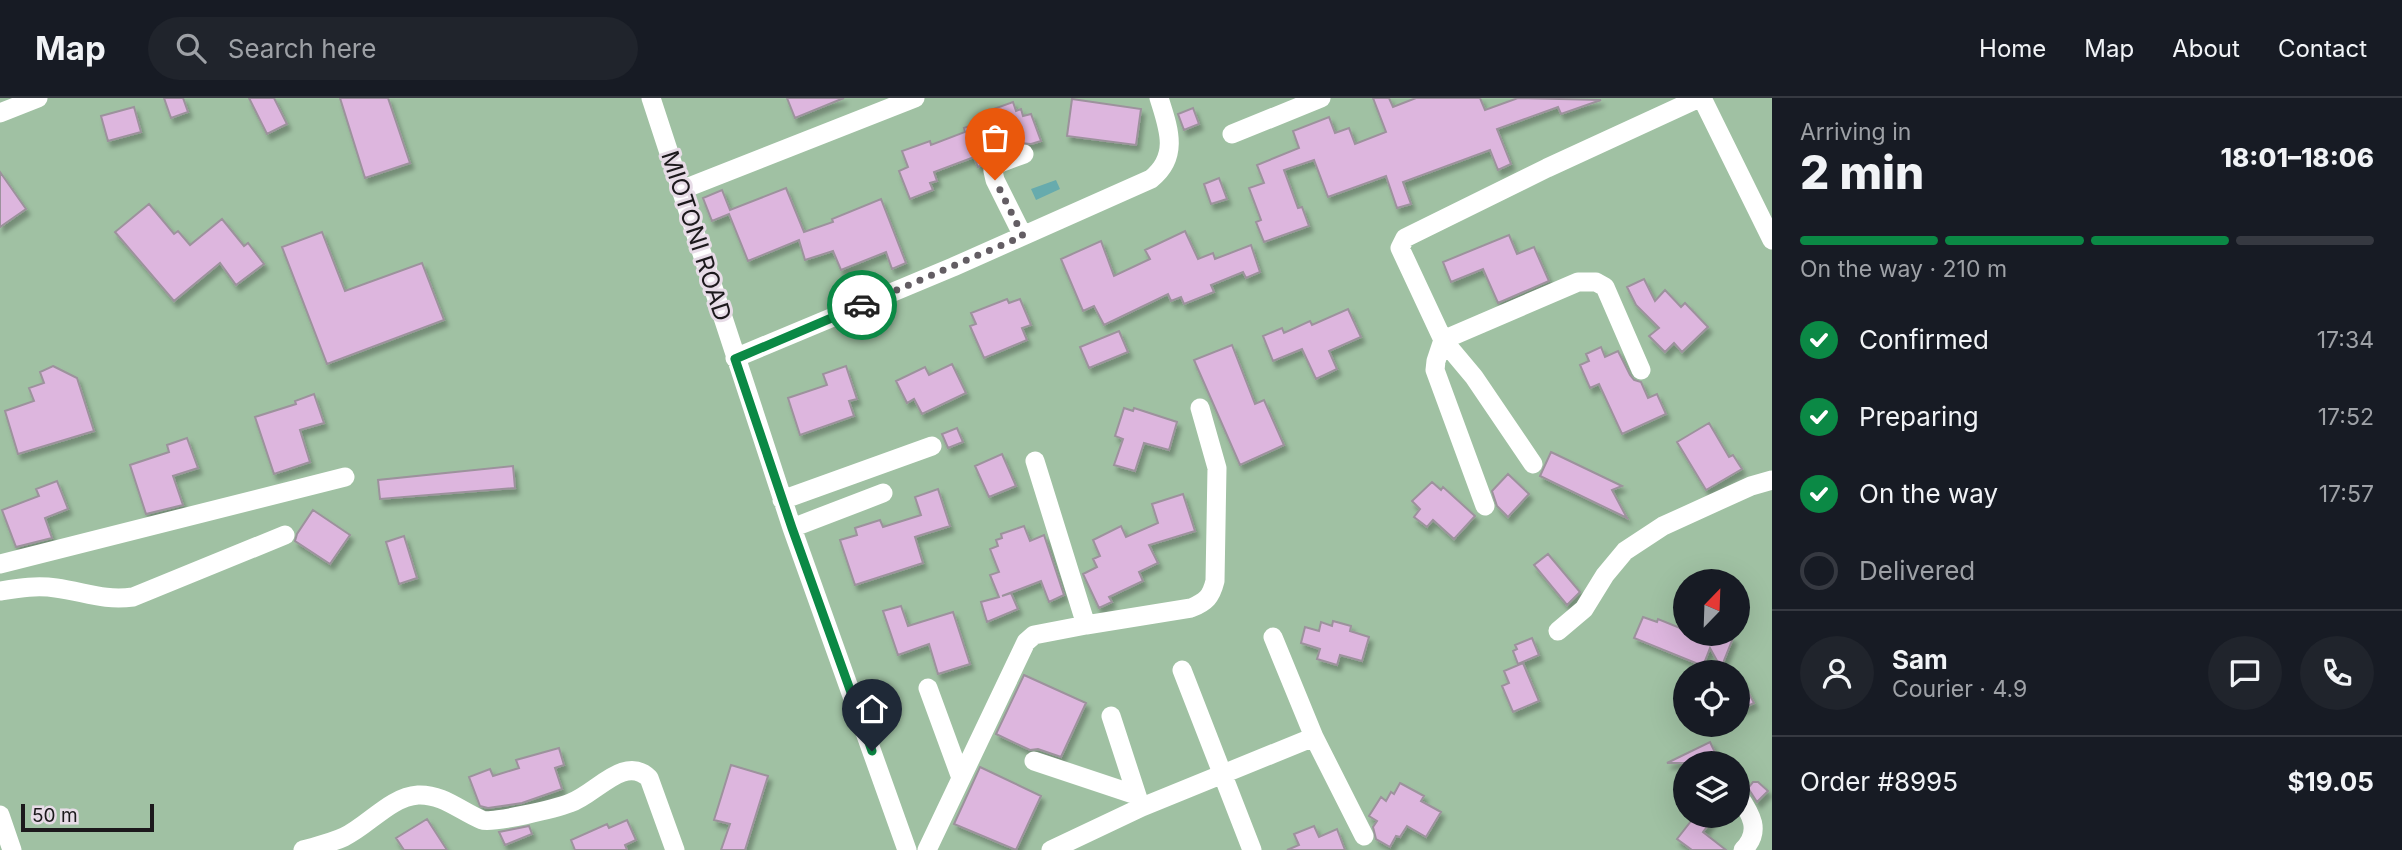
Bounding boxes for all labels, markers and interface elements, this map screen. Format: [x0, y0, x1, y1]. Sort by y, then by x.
search box [148, 17, 638, 80]
text: Map [35, 28, 106, 68]
icon: search [172, 29, 210, 67]
text: Search here [228, 33, 376, 64]
text: Home [1979, 34, 2046, 63]
text: Map [2084, 34, 2134, 63]
text: About [2172, 34, 2240, 63]
text: Contact [2278, 34, 2367, 63]
pin [965, 108, 1025, 180]
text: Arriving in [1800, 118, 1911, 146]
icon: bag [976, 119, 1014, 157]
text: 18:01–18:06 [2221, 142, 2374, 173]
text: 2 min [1800, 144, 1924, 200]
street label: MIOTONI ROAD [655, 147, 738, 325]
text: On the way · 210 m [1800, 255, 2007, 283]
courier [827, 270, 897, 340]
icon: car [843, 286, 881, 324]
icon: check [1800, 321, 1838, 359]
text: Confirmed [1859, 324, 1989, 355]
text: 17:34 [2317, 326, 2374, 354]
icon: check [1800, 398, 1838, 436]
text: Preparing [1859, 401, 1979, 432]
text: 17:52 [2318, 403, 2374, 431]
icon: check [1800, 475, 1838, 513]
text: On the way [1859, 478, 1998, 509]
text: 17:57 [2319, 480, 2374, 508]
text: Delivered [1859, 555, 1975, 586]
north arrow [1673, 569, 1750, 646]
map controls [1673, 569, 1750, 828]
button: person [1800, 636, 1874, 710]
button: chat [2208, 636, 2282, 710]
button: phone [2300, 636, 2374, 710]
text: Sam [1892, 644, 1948, 675]
button: locate [1673, 660, 1750, 737]
text: Courier · 4.9 [1892, 675, 2027, 703]
pin [842, 679, 902, 751]
icon: home [853, 690, 891, 728]
button: layers [1673, 751, 1750, 828]
text: Order #8995 [1800, 766, 1958, 797]
text: $19.05 [2288, 766, 2374, 797]
scale bar [21, 801, 154, 833]
text: 50 m [32, 804, 78, 827]

